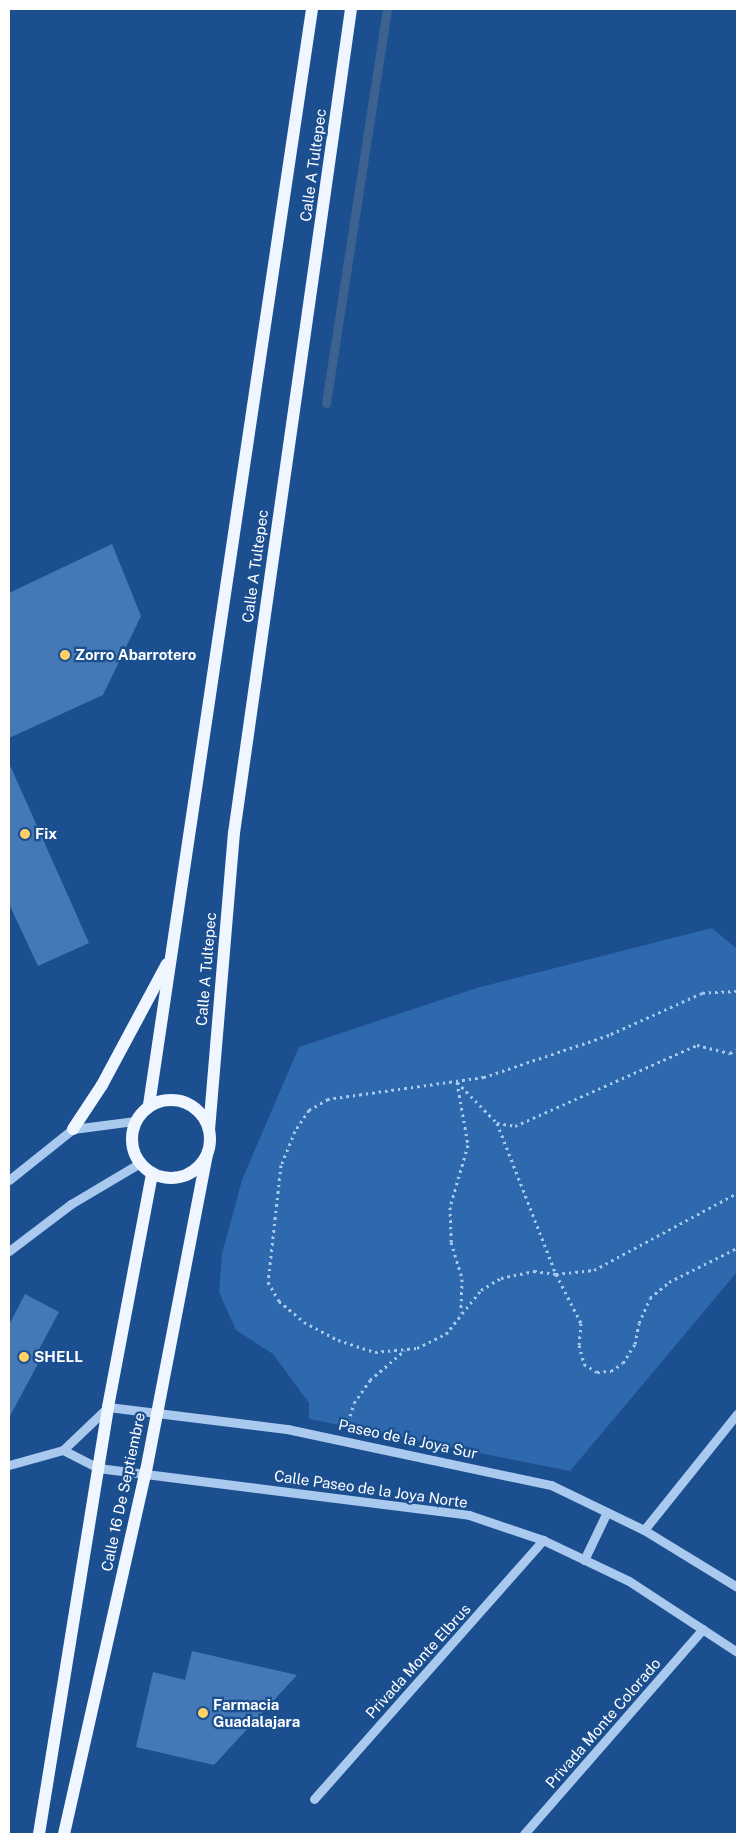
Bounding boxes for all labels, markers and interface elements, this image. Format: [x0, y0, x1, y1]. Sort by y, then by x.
street label: Calle A Tultepec [296, 107, 330, 223]
street label: Calle A Tultepec [238, 508, 272, 624]
place label: Zorro Abarrotero [75, 646, 197, 664]
marker: Zorro Abarrotero [59, 649, 71, 661]
place label: Fix [35, 825, 57, 843]
marker: Fix [19, 828, 31, 840]
street label: Calle A Tultepec [192, 911, 220, 1027]
place label: SHELL [34, 1348, 83, 1366]
marker: SHELL [18, 1351, 30, 1363]
street label: Calle 16 De Septiembre [97, 1411, 149, 1573]
street label: Paseo de la Joya Sur [337, 1415, 479, 1463]
street label: Calle Paseo de la Joya Norte [273, 1466, 469, 1512]
street label: Privada Monte Elbrus [362, 1600, 474, 1722]
street label: Privada Monte Colorado [542, 1654, 664, 1792]
place label: Farmacia Guadalajara [213, 1695, 300, 1730]
marker: Farmacia Guadalajara [197, 1707, 209, 1719]

